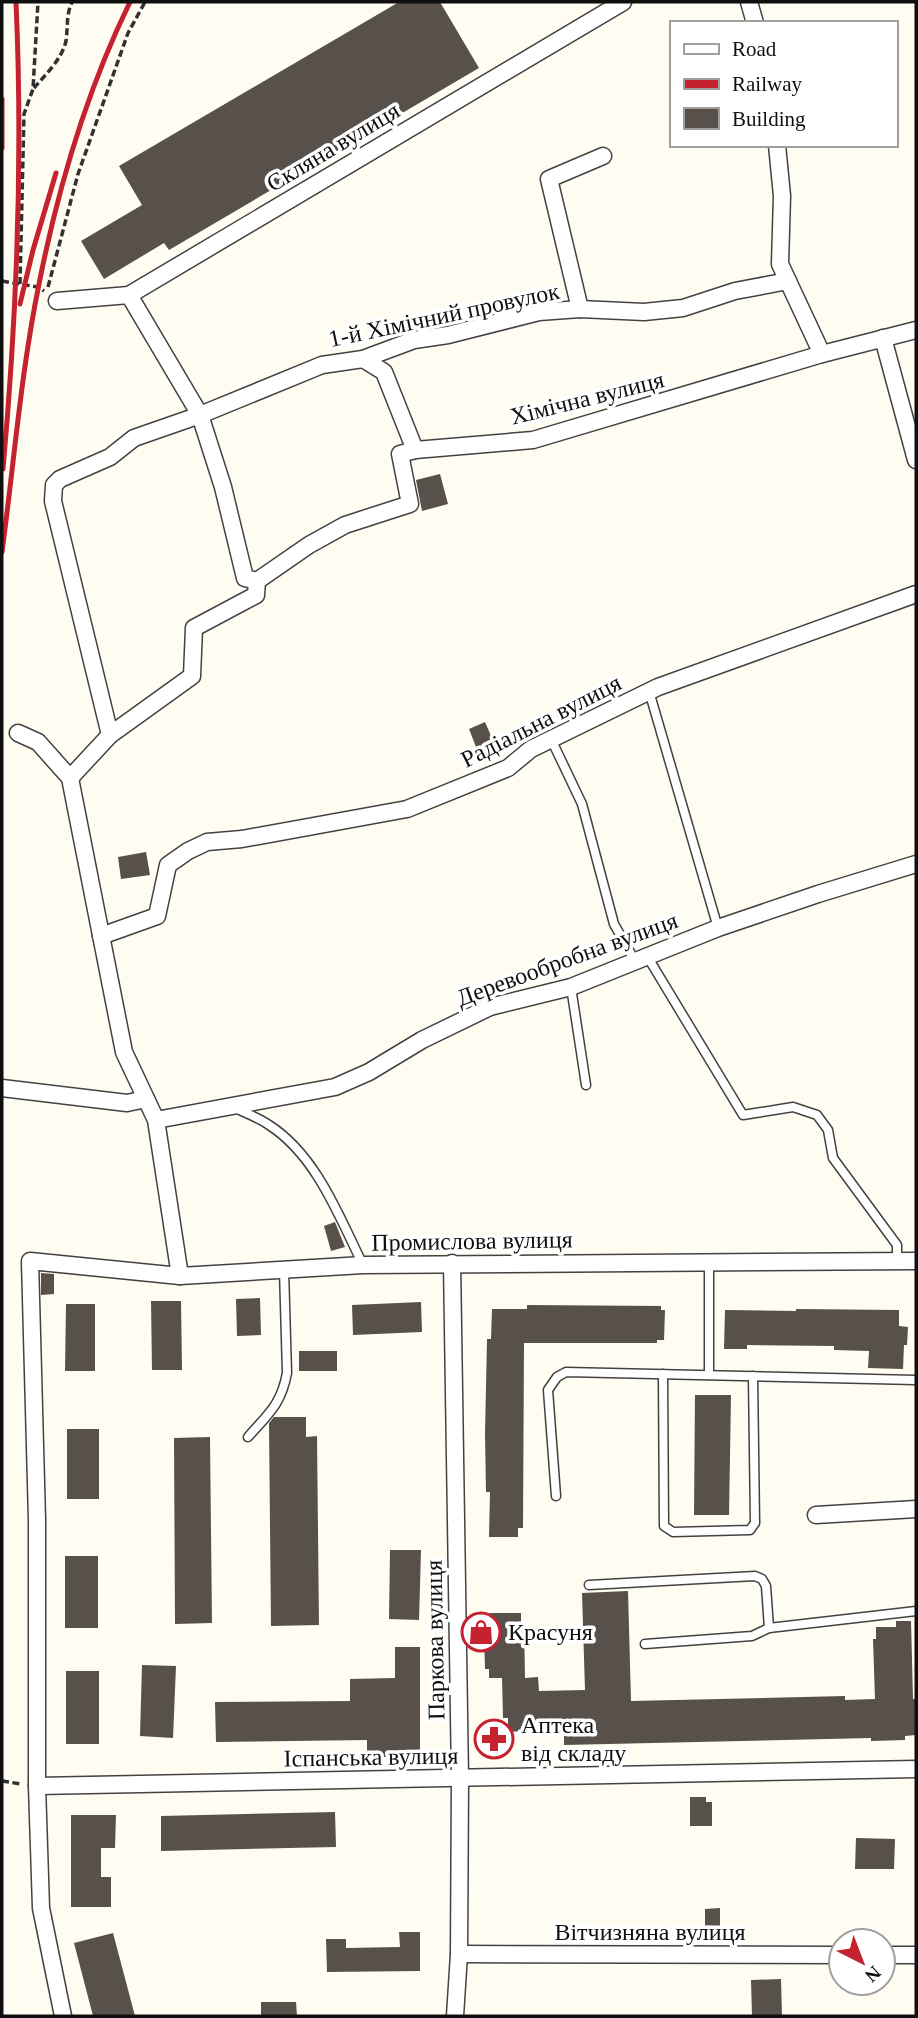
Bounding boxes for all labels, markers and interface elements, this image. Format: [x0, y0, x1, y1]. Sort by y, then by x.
legend [670, 21, 897, 147]
text: Road [732, 37, 777, 61]
text: Railway [732, 72, 802, 96]
street label: Скляна вулиця [262, 97, 404, 197]
text: Building [732, 107, 806, 131]
street label: 1-й Хімічний провулок [326, 278, 562, 352]
street label: Хімічна вулиця [507, 366, 667, 430]
street label: Радіальна вулиця [457, 669, 625, 773]
street label: Деревообробна вулиця [453, 907, 681, 1011]
street label: Промислова вулиця [371, 1226, 573, 1256]
street label: Паркова вулиця [421, 1560, 449, 1720]
shop icon: Красуня [460, 1611, 502, 1653]
place label: Красуня [508, 1619, 593, 1645]
place label: Аптека від складу [521, 1712, 626, 1766]
pharmacy icon: Аптека від складу [473, 1718, 515, 1760]
street label: Іспанська вулиця [283, 1742, 459, 1772]
street label: Вітчизняна вулиця [554, 1919, 746, 1945]
north arrow [827, 1927, 897, 1997]
text: N [861, 1962, 885, 1987]

